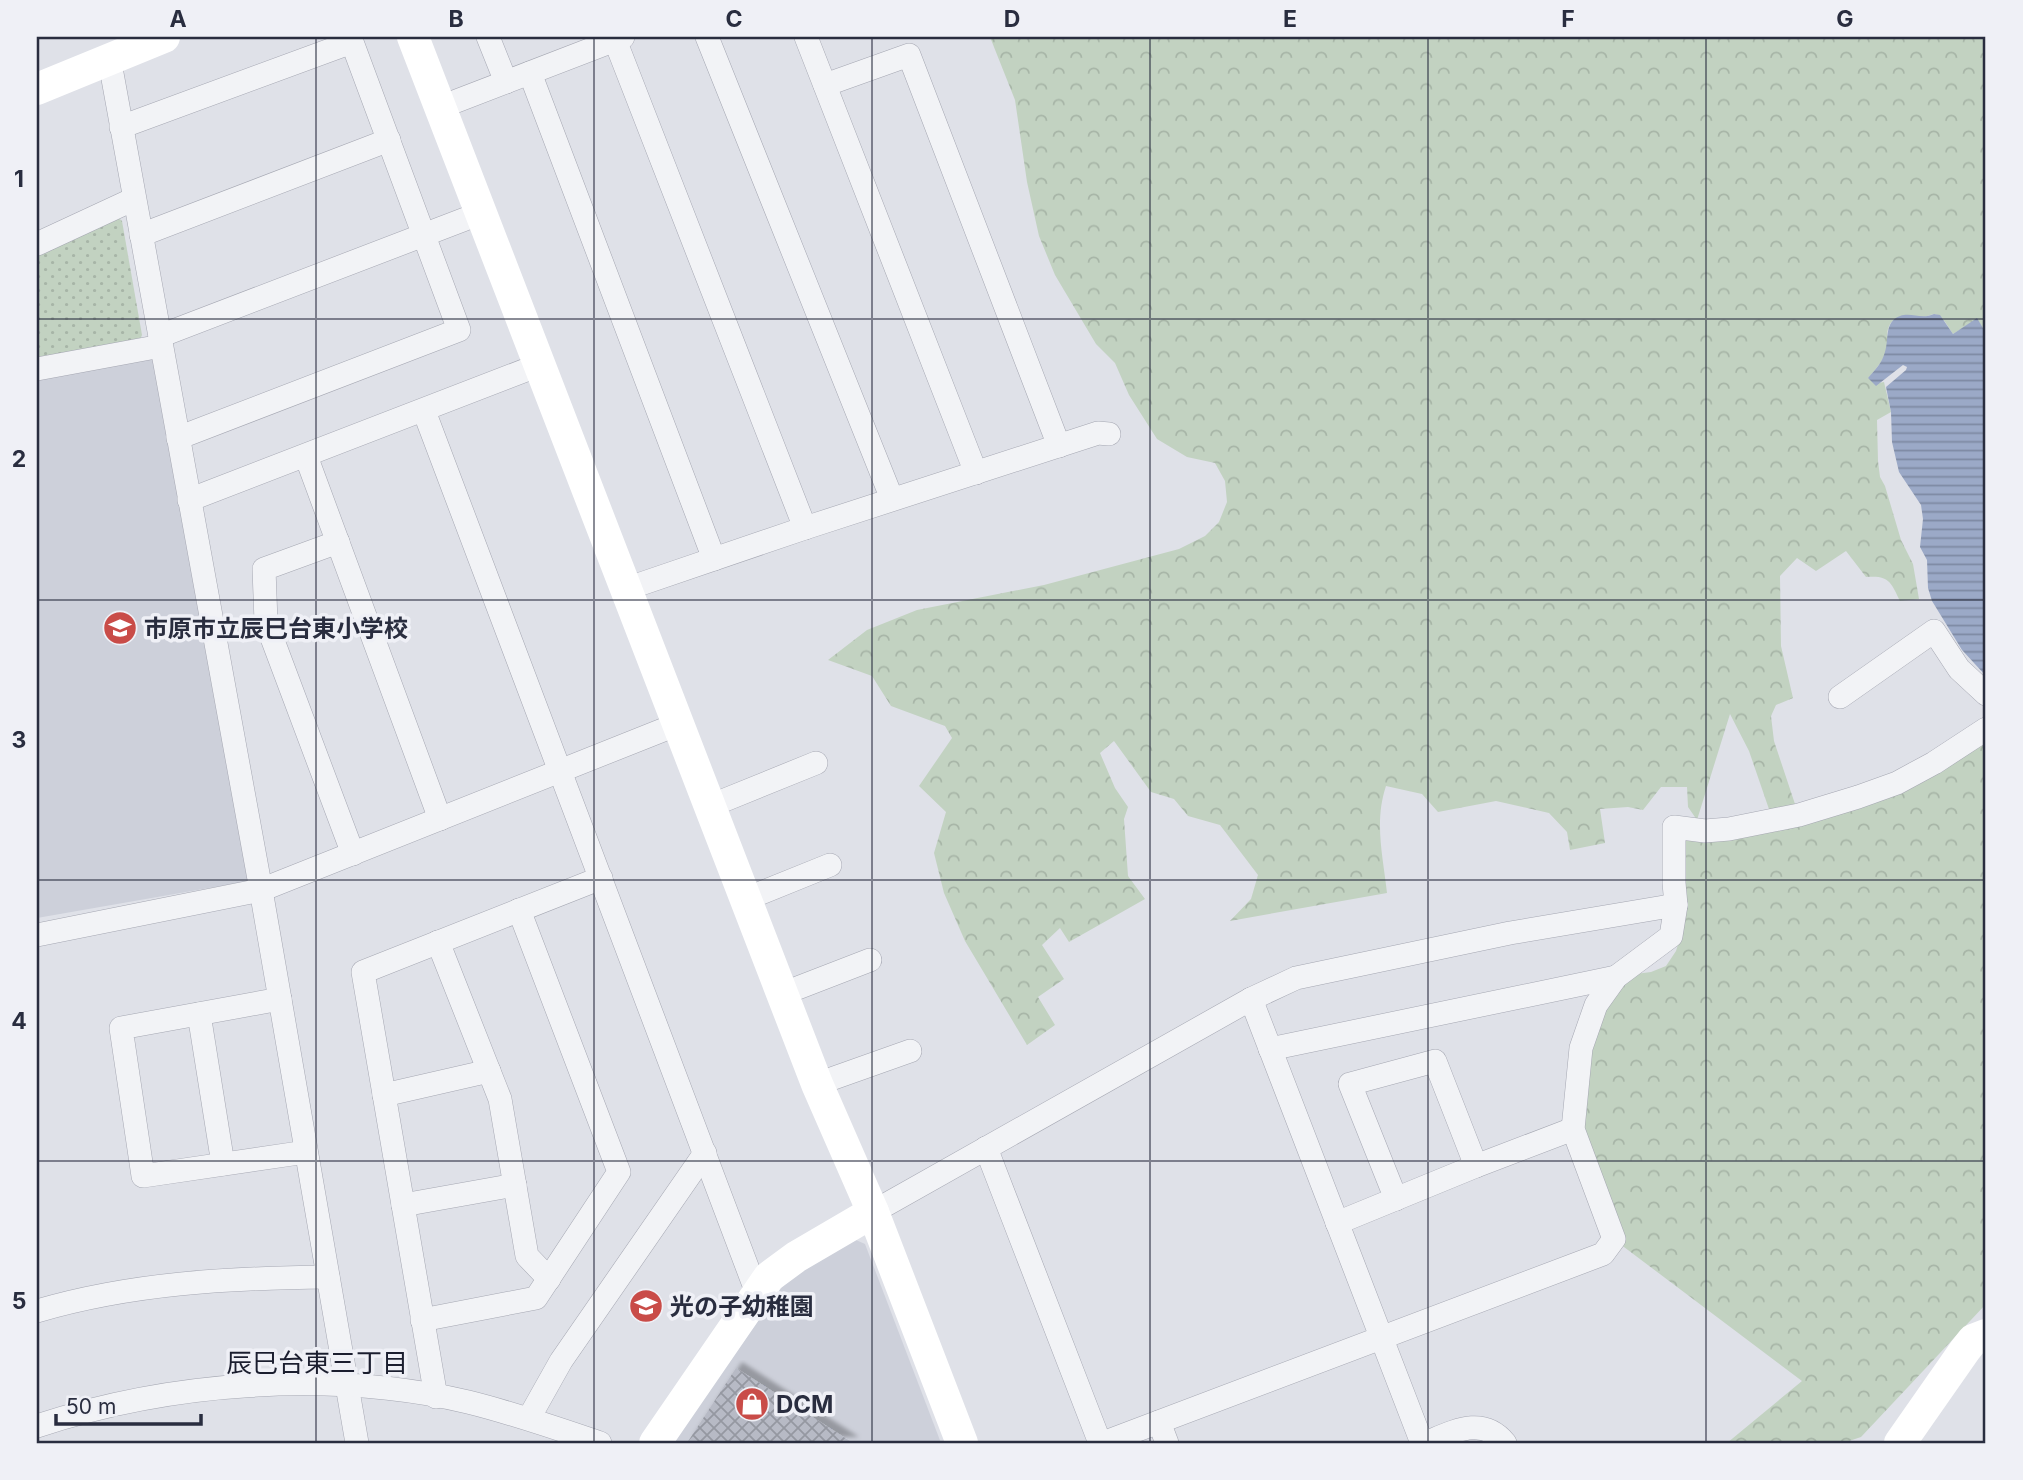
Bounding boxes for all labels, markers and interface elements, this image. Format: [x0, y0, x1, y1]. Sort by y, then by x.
text: A [169, 5, 187, 33]
text: B [448, 5, 464, 33]
text: C [725, 5, 743, 33]
text: D [1004, 5, 1020, 33]
text: E [1283, 5, 1297, 33]
text: F [1561, 5, 1575, 33]
text: G [1836, 5, 1854, 33]
text: 1 [14, 165, 24, 193]
text: 2 [12, 445, 26, 473]
school or university icon: 市原市立辰巳台東小学校 [101, 609, 139, 647]
place label: 市原市立辰巳台東小学校 [144, 614, 408, 643]
text: 3 [12, 726, 26, 754]
text: 4 [11, 1007, 27, 1035]
text: 5 [12, 1287, 26, 1315]
school or university icon: 光の子幼稚園 [627, 1287, 665, 1325]
place label: 光の子幼稚園 [670, 1292, 814, 1321]
district label: 辰巳台東三丁目 [226, 1347, 408, 1378]
scale bar [56, 1382, 201, 1426]
shop icon: DCM [733, 1385, 771, 1423]
place label: DCM [776, 1390, 833, 1419]
text: 50 m [66, 1394, 116, 1419]

